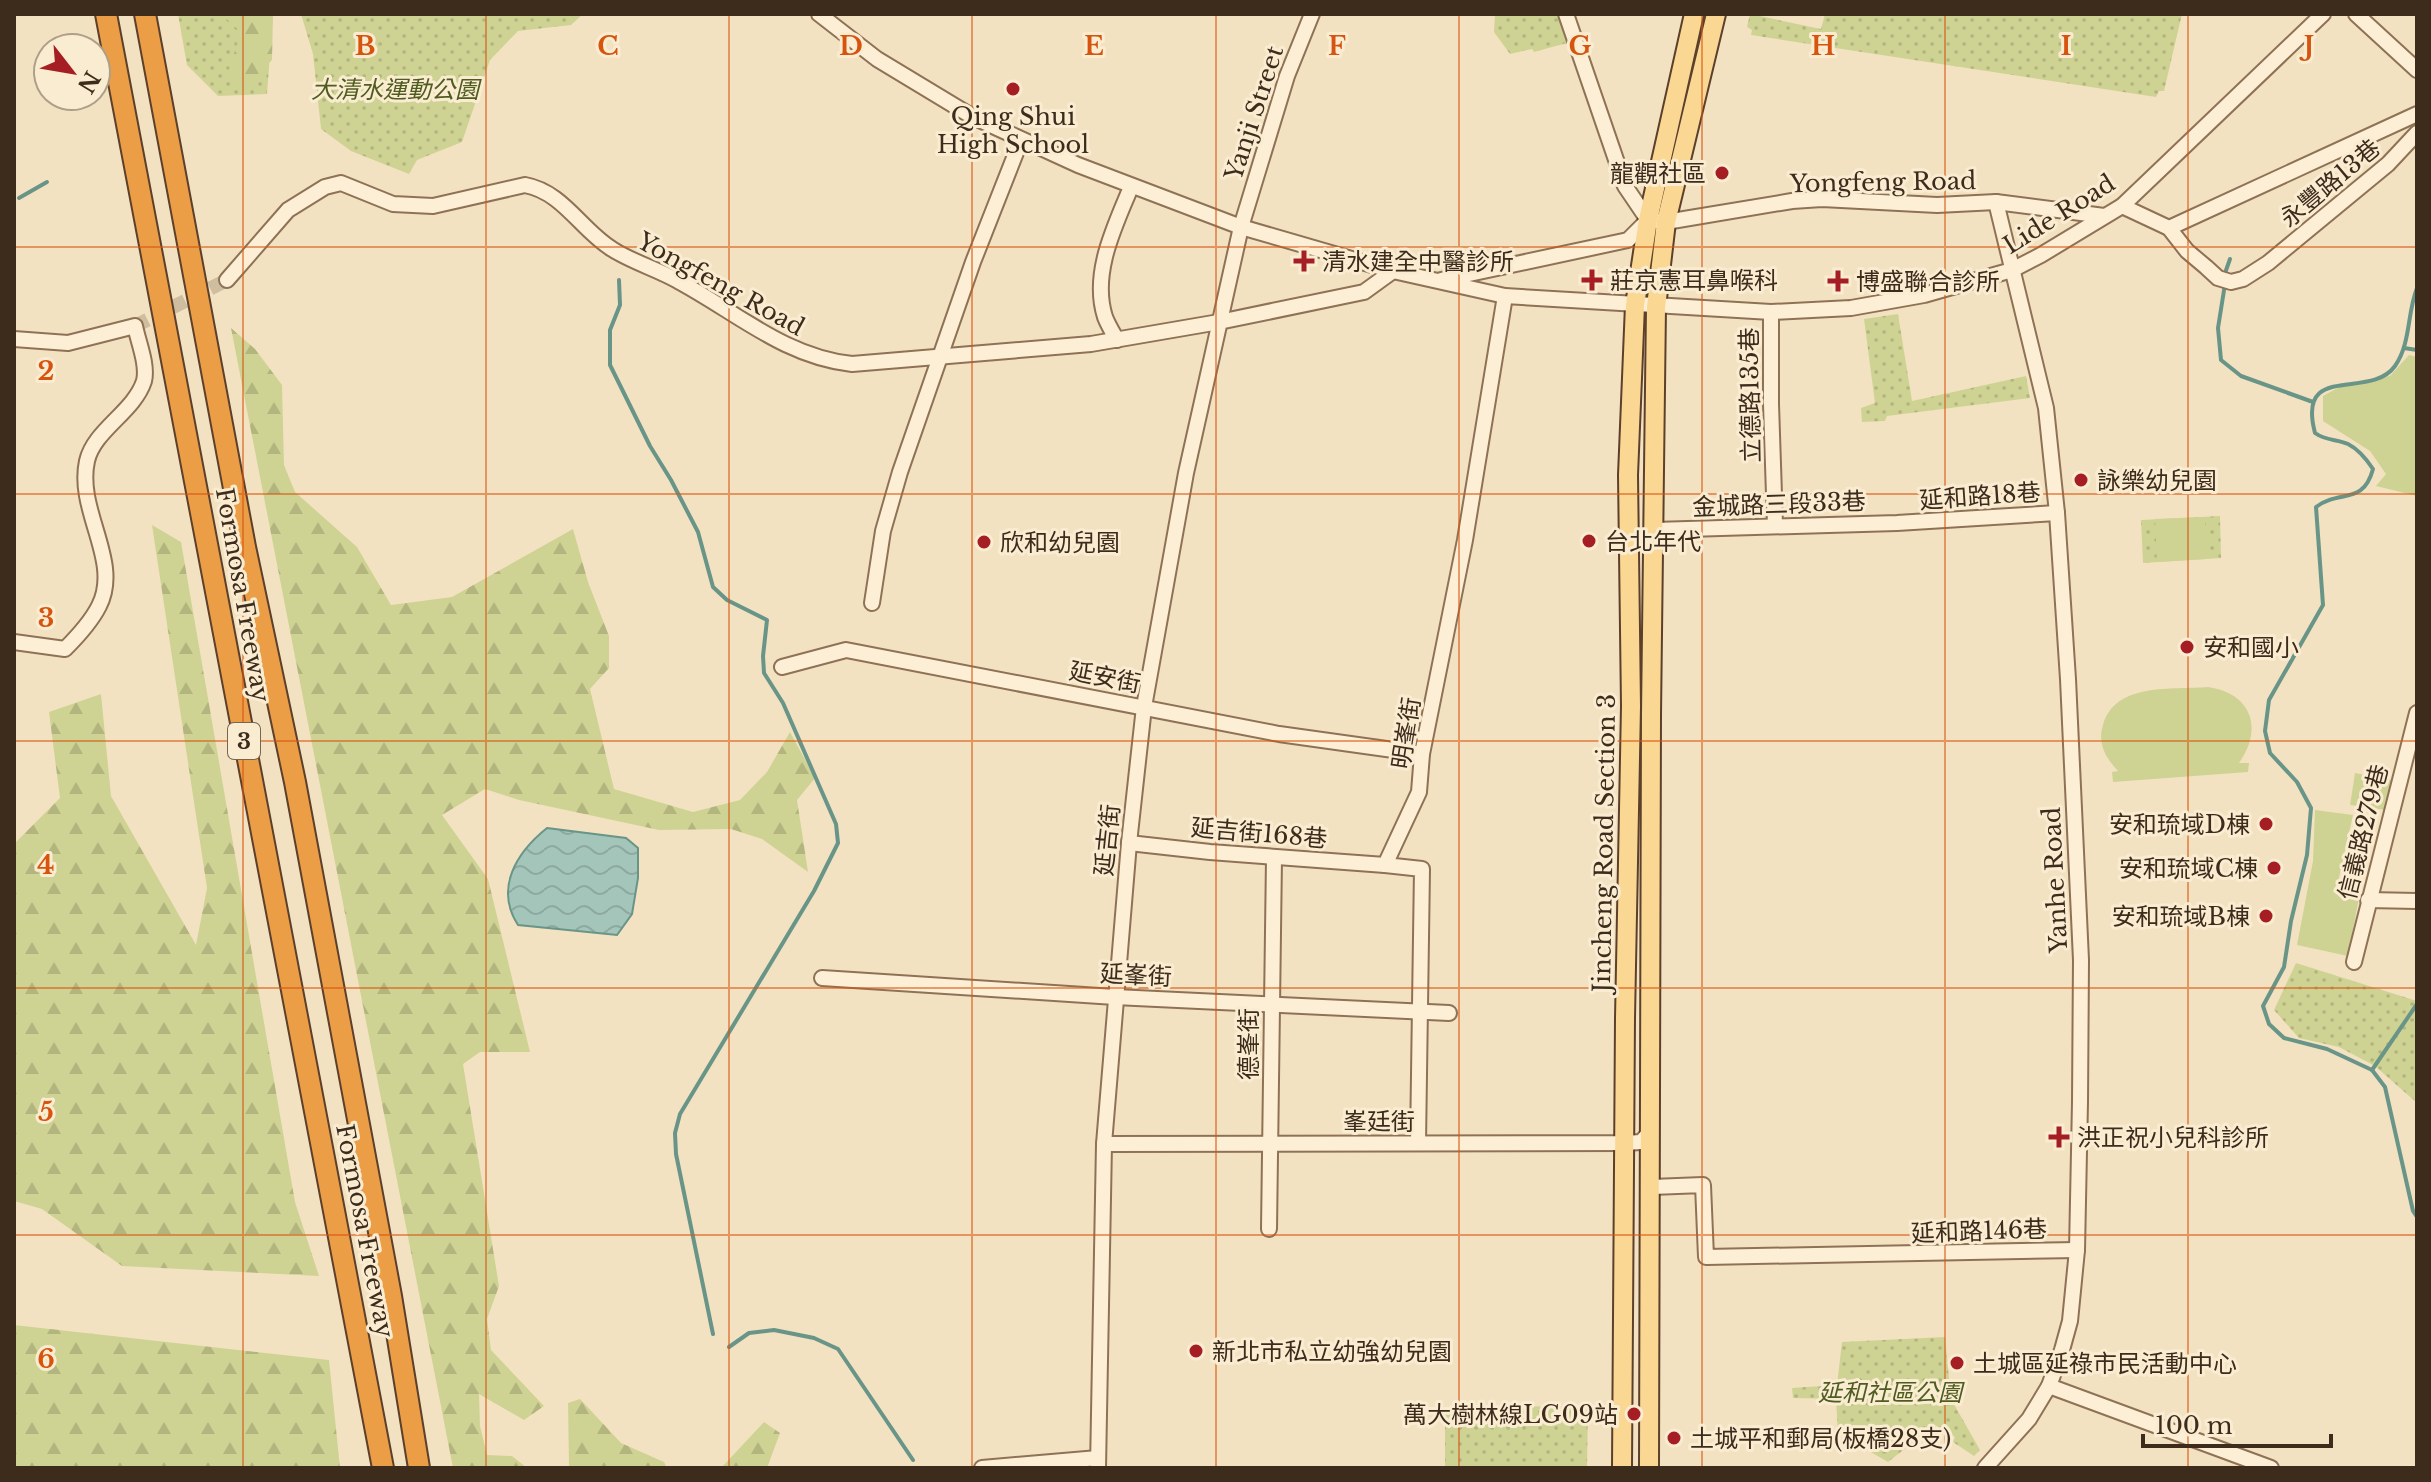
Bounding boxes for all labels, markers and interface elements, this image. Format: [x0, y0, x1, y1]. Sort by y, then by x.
text: B [355, 30, 375, 62]
text: C [597, 30, 619, 62]
text: D [839, 30, 863, 62]
text: E [1084, 30, 1104, 62]
text: F [1328, 30, 1346, 62]
text: G [1569, 30, 1592, 62]
text: H [1811, 30, 1835, 62]
text: I [2060, 30, 2072, 62]
text: J [2299, 30, 2314, 62]
north arrow [32, 32, 112, 112]
street label: Yanji Street [1218, 42, 1289, 185]
text: N [72, 66, 106, 98]
park label: 大清水運動公園 [311, 75, 482, 104]
marker: Qing Shui High School [1004, 80, 1022, 98]
place label: Qing Shui High School [937, 102, 1089, 159]
street label: 永豐路13巷 [2274, 133, 2386, 233]
place label: 龍觀社區 [1610, 159, 1706, 188]
marker: 龍觀社區 [1713, 164, 1731, 182]
street label: Yongfeng Road [1788, 166, 1977, 198]
street label: Lide Road [1998, 168, 2120, 260]
street label: Yongfeng Road [632, 226, 810, 342]
place label: 清水建全中醫診所 [1322, 247, 1514, 276]
marker: 清水建全中醫診所 [1293, 250, 1315, 272]
place label: 莊京憲耳鼻喉科 [1610, 266, 1778, 295]
place label: 博盛聯合診所 [1856, 267, 2000, 296]
marker: 莊京憲耳鼻喉科 [1581, 269, 1603, 291]
marker: 博盛聯合診所 [1827, 270, 1849, 292]
street label: 立德路135巷 [1734, 327, 1766, 463]
text: 2 [38, 355, 54, 387]
place label: 詠樂幼兒園 [2097, 466, 2217, 495]
marker: 詠樂幼兒園 [2072, 471, 2090, 489]
street label: 延和路18巷 [1919, 477, 2041, 515]
street label: Formosa Freeway [210, 486, 276, 705]
street label: 金城路三段33巷 [1692, 486, 1866, 522]
place label: 台北年代 [1605, 527, 1701, 556]
place label: 欣和幼兒園 [1000, 528, 1120, 557]
marker: 台北年代 [1580, 532, 1598, 550]
marker: 欣和幼兒園 [975, 533, 993, 551]
text: 3 [38, 602, 54, 634]
place label: 安和國小 [2203, 633, 2299, 662]
marker: 安和國小 [2178, 638, 2196, 656]
street label: 延安街 [1067, 656, 1143, 698]
street label: Jincheng Road Section 3 [1587, 693, 1621, 996]
street label: 明峯街 [1386, 695, 1426, 771]
road number: 3 [228, 723, 260, 759]
street label: 信義路279巷 [2332, 761, 2394, 903]
street label: 延吉街 [1089, 803, 1125, 877]
street label: Yanhe Road [2037, 806, 2073, 955]
place label: 安和琉域D棟 [2109, 810, 2250, 839]
street label: 延吉街168巷 [1190, 813, 1328, 853]
marker: 安和琉域D棟 [2257, 815, 2275, 833]
text: 4 [37, 849, 55, 881]
place label: 安和琉域C棟 [2119, 854, 2258, 883]
marker: 安和琉域C棟 [2265, 859, 2283, 877]
place label: 安和琉域B棟 [2112, 902, 2250, 931]
marker: 安和琉域B棟 [2257, 907, 2275, 925]
street label: 延峯街 [1099, 959, 1173, 991]
street label: 德峯街 [1234, 1008, 1263, 1080]
text: 5 [38, 1096, 54, 1128]
street label: 峯廷街 [1343, 1107, 1415, 1136]
street label: Formosa Freeway [330, 1122, 400, 1341]
place label: 洪正祝小兒科診所 [2077, 1123, 2269, 1152]
marker: 洪正祝小兒科診所 [2048, 1126, 2070, 1148]
street label: 延和路146巷 [1910, 1214, 2048, 1248]
place label: 新北市私立幼強幼兒園 [1212, 1337, 1452, 1366]
marker: 新北市私立幼強幼兒園 [1187, 1342, 1205, 1360]
text: 6 [37, 1343, 55, 1375]
place label: 土城區延祿市民活動中心 [1973, 1349, 2237, 1378]
marker: 土城區延祿市民活動中心 [1948, 1354, 1966, 1372]
park label: 延和社區公園 [1818, 1378, 1965, 1407]
scale bar [2143, 1398, 2331, 1448]
place label: 萬大樹林線LG09站 [1403, 1400, 1618, 1429]
marker: 萬大樹林線LG09站 [1625, 1405, 1643, 1423]
text: 100 m [2155, 1411, 2233, 1440]
place label: 土城平和郵局(板橋28支) [1690, 1424, 1951, 1453]
marker: 土城平和郵局(板橋28支) [1665, 1429, 1683, 1447]

